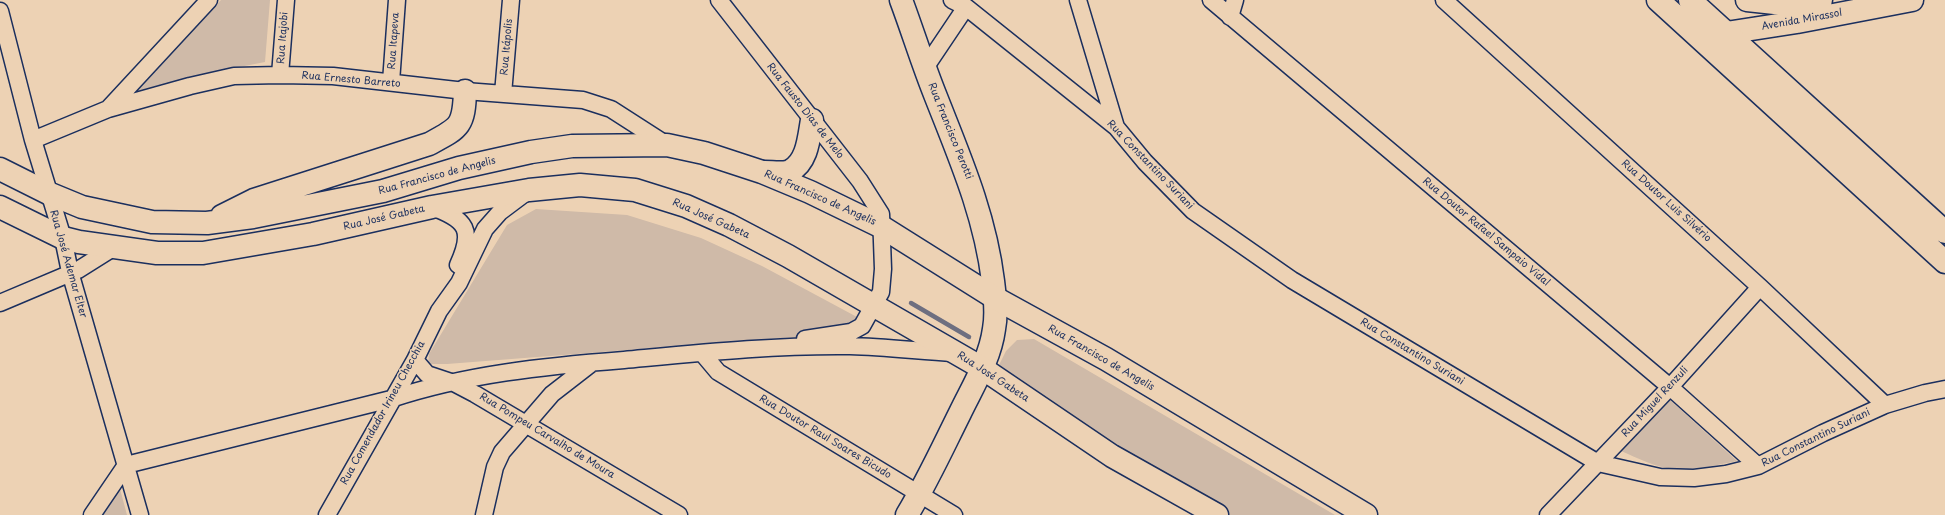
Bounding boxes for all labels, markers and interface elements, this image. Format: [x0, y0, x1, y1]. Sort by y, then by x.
street label: Avenida Mirassol [1761, 7, 1843, 33]
street label: Rua Itajobi [275, 12, 291, 64]
street label: Rua Itapeva [386, 12, 402, 70]
street label: Rua Itápolis [499, 18, 515, 76]
street label: Rua Fausto Dias de Melo [764, 61, 846, 161]
street label: Rua Ernesto Barreto [301, 70, 401, 90]
street label: Rua Francisco Perotti [925, 81, 975, 181]
street label: Rua Constantino Suriani [1104, 118, 1196, 212]
street label: Rua Francisco de Angelis [377, 155, 497, 197]
street label: Rua Doutor Luis Silvério [1619, 157, 1713, 245]
street label: Rua Francisco de Angelis [762, 168, 878, 228]
street label: Rua Doutor Rafael Sampaio Vidal [1420, 175, 1552, 289]
street label: Rua José Gabeta [671, 197, 751, 241]
street label: Rua José Gabeta [342, 203, 426, 233]
street label: Rua José Ademar Elter [47, 209, 89, 319]
street label: Rua Constantino Suriani [1358, 316, 1466, 388]
street label: Rua Francisco de Angelis [1046, 323, 1156, 393]
street label: Rua Comendador Irineu Checchia [338, 339, 428, 487]
street label: Rua José Gabeta [955, 349, 1031, 405]
street label: Rua Miguel Renzuli [1619, 364, 1691, 440]
street label: Rua Pompeu Carvalho de Moura [477, 391, 617, 481]
street label: Rua Doutor Raul Soares Bicudo [757, 393, 893, 481]
street label: Rua Constantino Suriani [1760, 406, 1872, 470]

